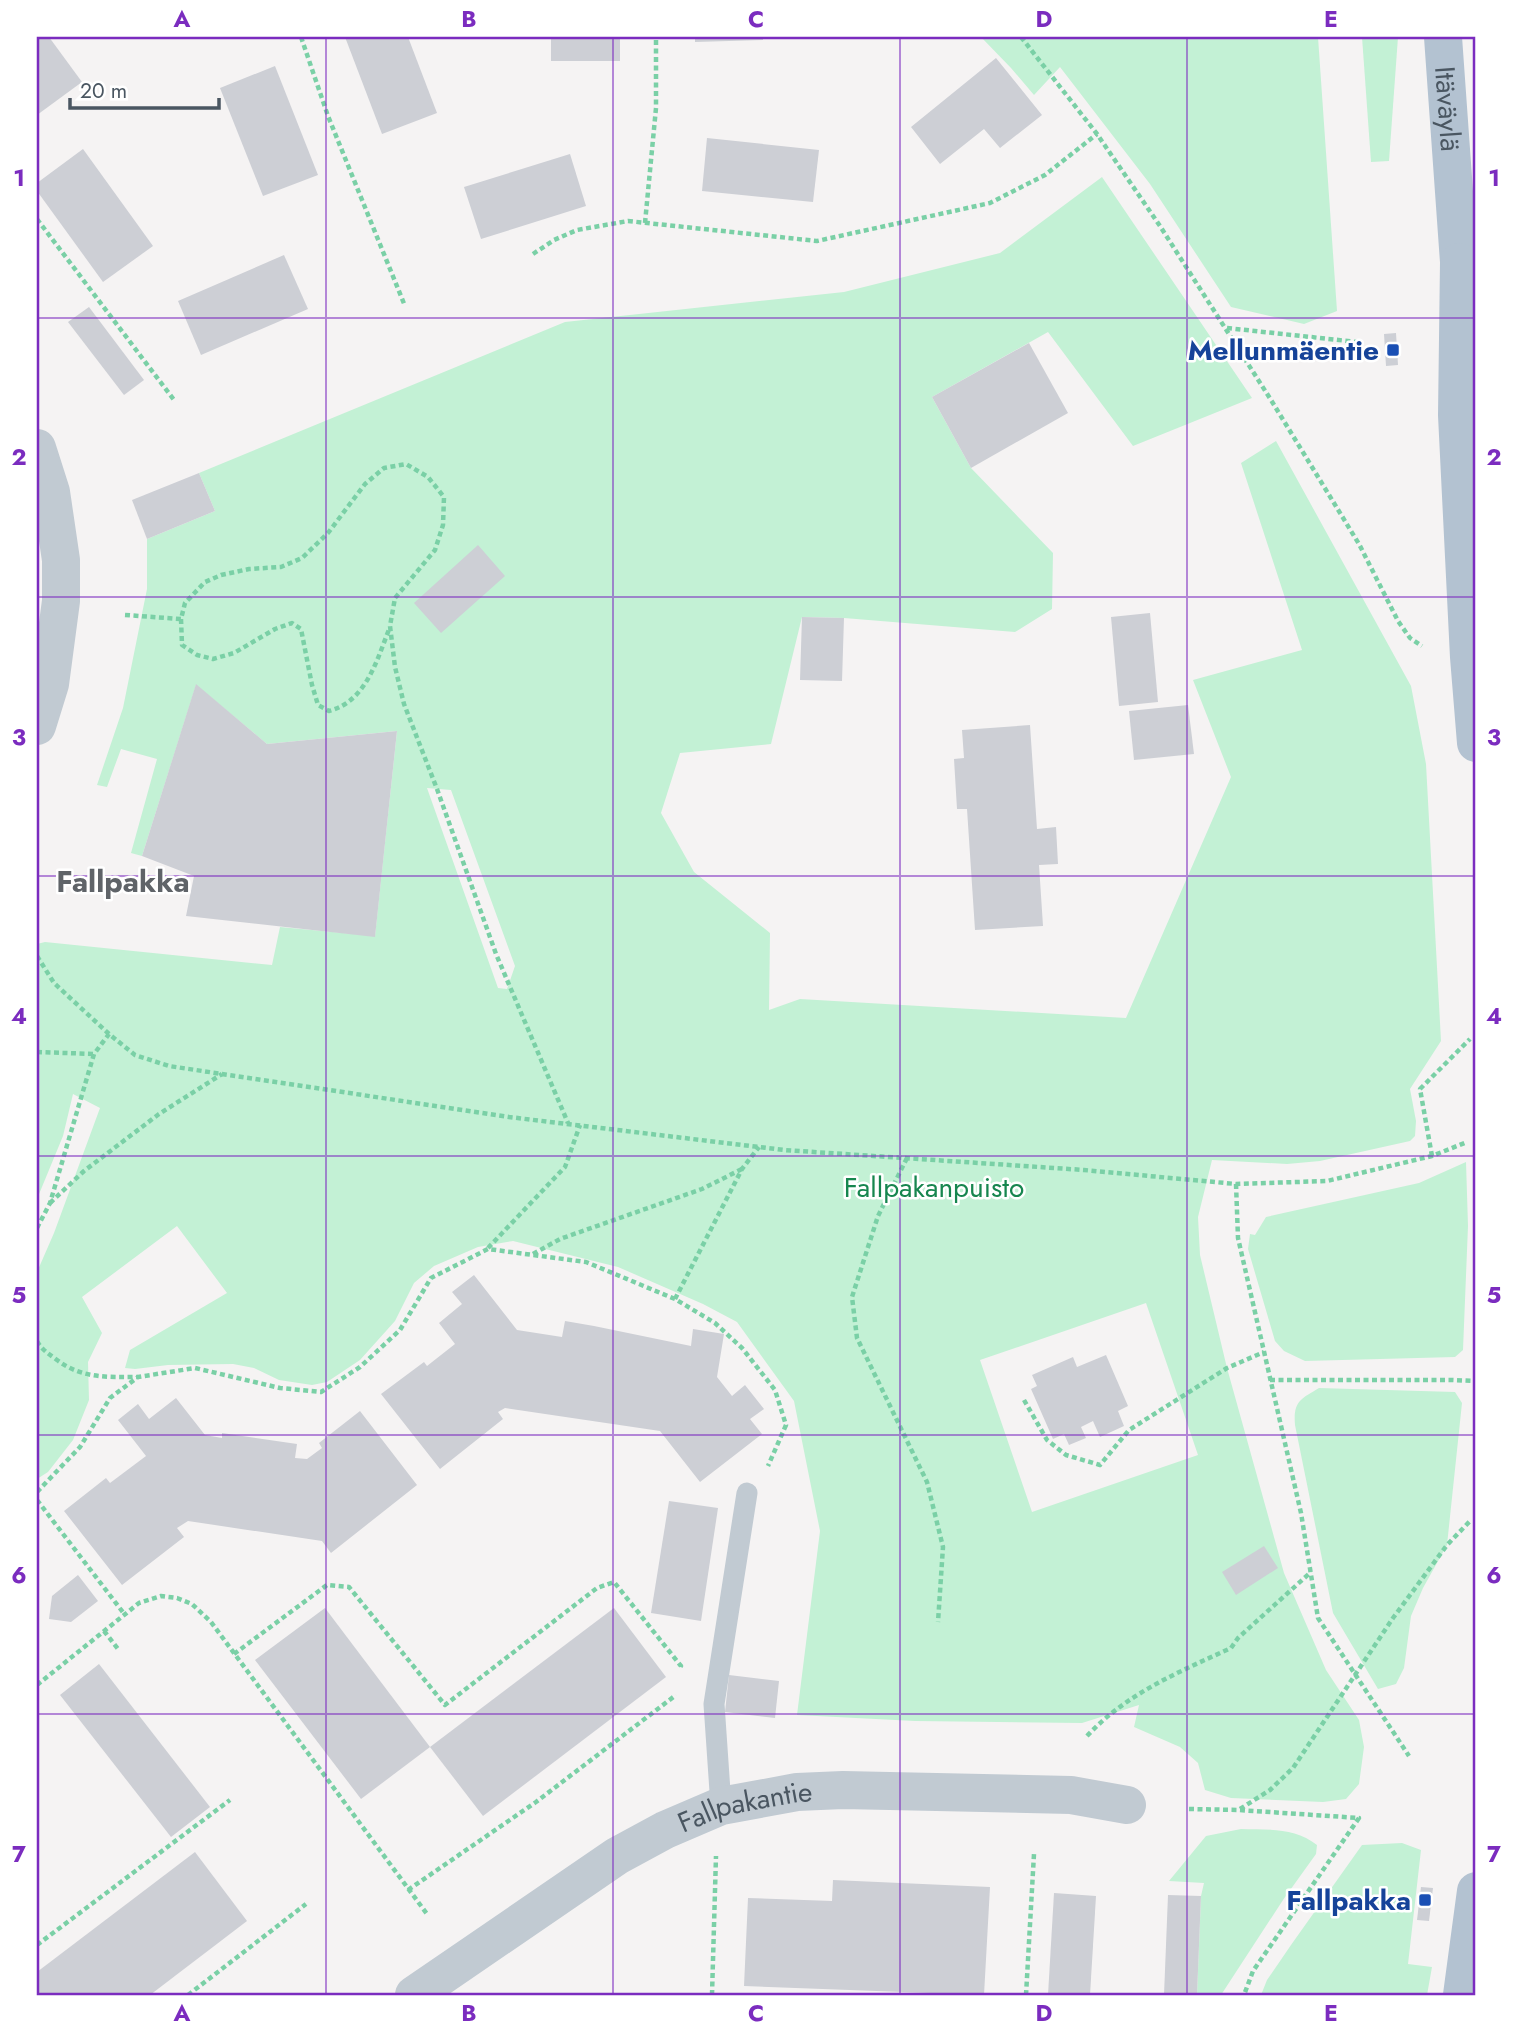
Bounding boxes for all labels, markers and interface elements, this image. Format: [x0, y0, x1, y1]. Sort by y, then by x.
text: A [173, 2, 191, 36]
text: B [461, 2, 477, 36]
text: C [748, 2, 764, 36]
text: D [1036, 2, 1053, 36]
text: E [1324, 2, 1338, 36]
street label: Itäväylä [1424, 65, 1471, 153]
scale bar [70, 66, 219, 110]
text: 20 m [80, 76, 127, 106]
text: 1 [13, 161, 25, 195]
text: 1 [1488, 161, 1500, 195]
place label: Mellunmäentie [1188, 330, 1379, 371]
marker: Mellunmäentie [1385, 342, 1401, 358]
text: 2 [11, 440, 27, 474]
text: 2 [1486, 440, 1502, 474]
text: 3 [12, 720, 26, 754]
text: 3 [1487, 720, 1501, 754]
district label: Fallpakka [56, 860, 190, 903]
text: 4 [11, 999, 27, 1033]
text: 4 [1486, 999, 1502, 1033]
park label: Fallpakanpuisto [844, 1167, 1024, 1208]
text: 5 [12, 1278, 26, 1312]
text: 5 [1487, 1278, 1501, 1312]
text: 6 [11, 1558, 27, 1592]
text: 6 [1486, 1558, 1502, 1592]
street label: Fallpakantie [671, 1771, 813, 1843]
text: 7 [12, 1837, 26, 1871]
text: 7 [1487, 1837, 1501, 1871]
place label: Fallpakka [1286, 1880, 1411, 1921]
marker: Fallpakka [1417, 1892, 1433, 1908]
text: A [173, 1996, 191, 2030]
text: B [461, 1996, 477, 2030]
text: C [748, 1996, 764, 2030]
text: D [1036, 1996, 1053, 2030]
text: E [1324, 1996, 1338, 2030]

